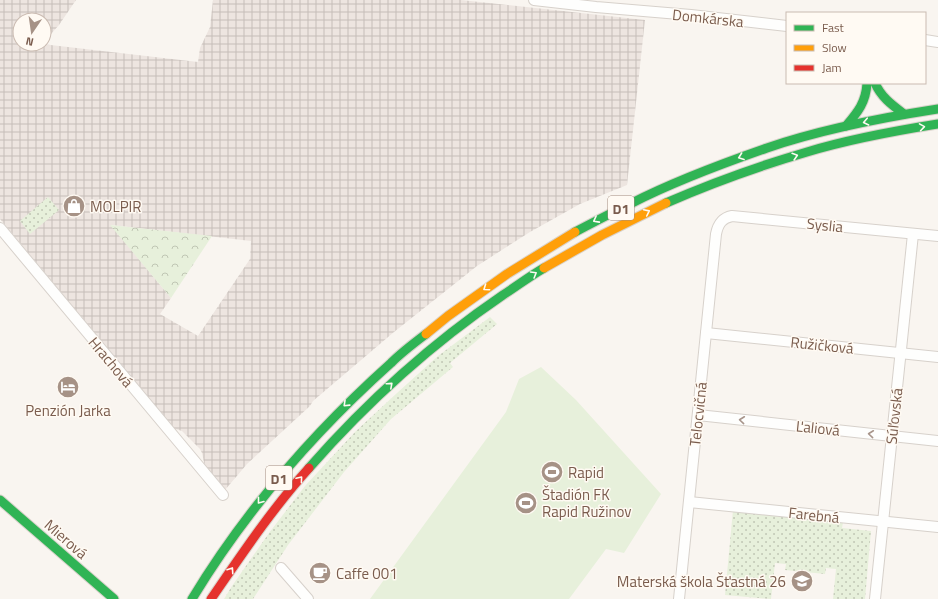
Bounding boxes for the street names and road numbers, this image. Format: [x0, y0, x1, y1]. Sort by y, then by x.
street label: Domkárska [671, 3, 745, 33]
road number: D1 [608, 196, 634, 220]
street label: Syslia [806, 212, 845, 238]
street label: Ružičková [789, 330, 855, 360]
street label: Hrachová [83, 332, 139, 393]
street label: Telocvičná [683, 380, 713, 447]
street label: Súľovská [880, 386, 908, 445]
street label: Ľaliová [795, 414, 842, 442]
road number: D1 [266, 466, 292, 490]
street label: Farebná [787, 501, 841, 529]
street label: Mierová [39, 514, 93, 565]

